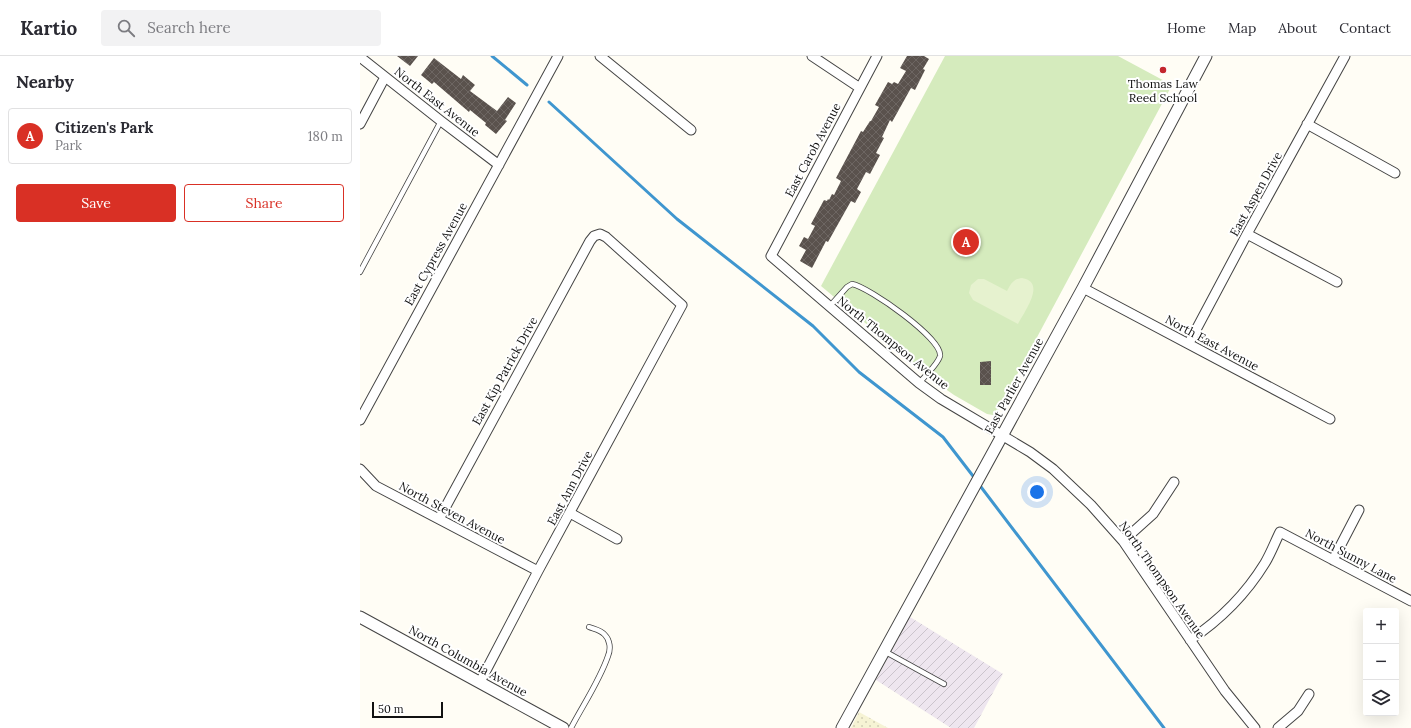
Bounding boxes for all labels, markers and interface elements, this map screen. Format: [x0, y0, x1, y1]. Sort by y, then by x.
search box [101, 10, 381, 46]
text: Kartio [20, 16, 77, 40]
icon: search [115, 17, 137, 39]
text: Search here [147, 18, 231, 37]
text: Home [1167, 19, 1206, 37]
text: Map [1228, 19, 1256, 37]
text: About [1278, 19, 1317, 37]
text: Contact [1339, 19, 1391, 37]
street label: North East Avenue [392, 64, 483, 140]
marker: Thomas Law Reed School [1158, 65, 1168, 75]
text: Nearby [16, 71, 74, 93]
place label: Thomas Law Reed School [1128, 76, 1199, 105]
street label: East Carob Avenue [781, 100, 844, 199]
text: Citizen's Park [55, 118, 153, 137]
text: A [26, 128, 34, 145]
text: 180 m [308, 128, 343, 145]
text: Park [55, 137, 82, 154]
street label: East Aspen Drive [1226, 148, 1285, 239]
button: Save [16, 184, 176, 222]
button: Share [184, 184, 344, 222]
street label: East Cypress Avenue [401, 199, 470, 308]
pin: A [953, 227, 979, 257]
street label: North Thompson Avenue [834, 293, 953, 393]
street label: North East Avenue [1163, 312, 1262, 374]
street label: East Kip Patrick Drive [469, 314, 541, 427]
street label: East Parlier Avenue [981, 335, 1046, 437]
street label: East Ann Drive [544, 447, 596, 528]
street label: North Steven Avenue [397, 478, 508, 547]
your location [1027, 482, 1047, 502]
street label: North Thompson Avenue [1116, 518, 1209, 642]
street label: North Sunny Lane [1303, 525, 1400, 586]
map controls [1363, 608, 1399, 716]
button: + [1363, 608, 1399, 644]
street label: North Columbia Avenue [406, 622, 531, 700]
button: − [1363, 644, 1399, 680]
button: layers [1363, 680, 1399, 716]
scale bar [372, 700, 443, 719]
text: 50 m [378, 702, 404, 716]

